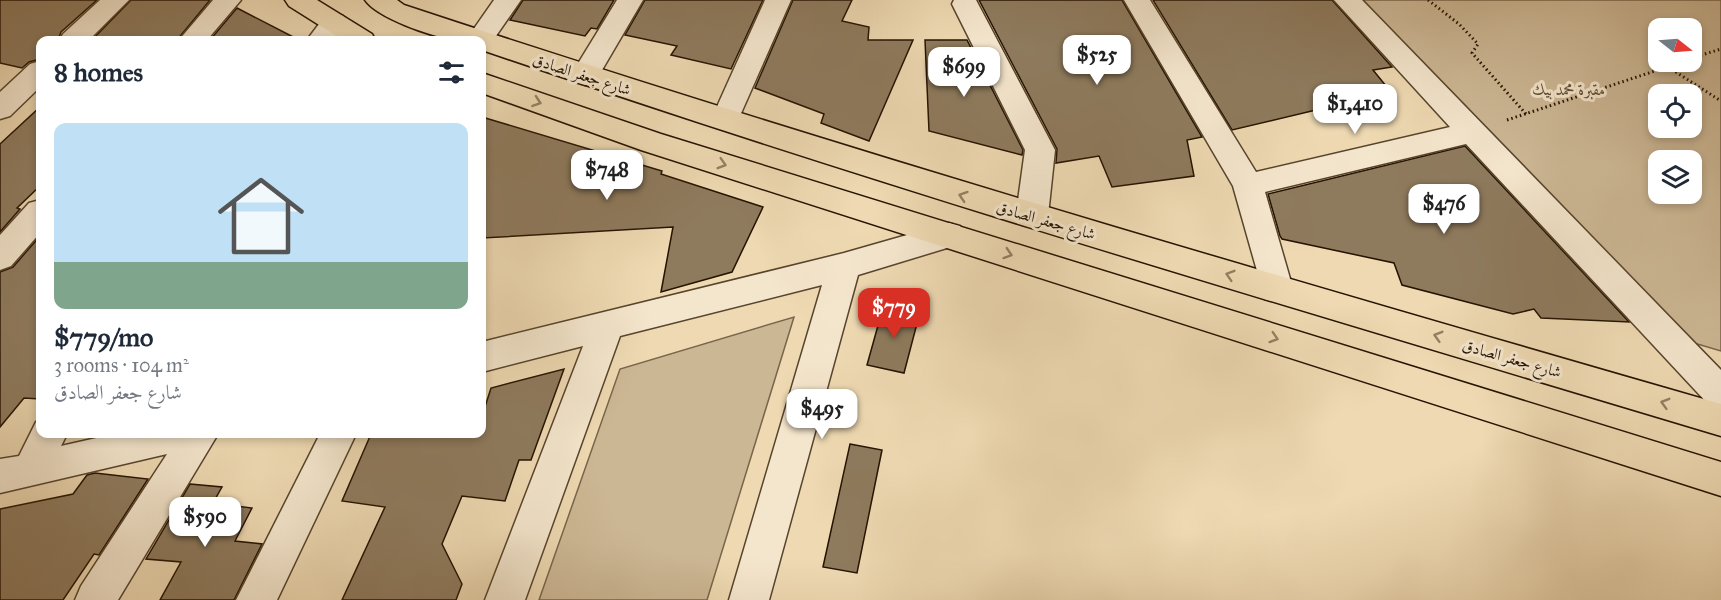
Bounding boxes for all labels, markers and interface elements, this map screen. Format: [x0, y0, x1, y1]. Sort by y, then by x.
north arrow [1648, 18, 1702, 72]
map controls [1648, 18, 1702, 204]
pin: $525 [1061, 35, 1133, 86]
text: $525 [1077, 42, 1117, 66]
pin: $699 [928, 47, 1000, 98]
street label: شارع جعفر الصادق [529, 50, 633, 103]
text: $699 [942, 54, 986, 78]
text: 8 homes [54, 56, 143, 88]
icon: filters [435, 56, 468, 89]
park label: مقبرة محمد بيك [1533, 80, 1605, 100]
pin: $1,410 [1306, 84, 1404, 135]
button: locate [1648, 84, 1702, 138]
text: $1,410 [1327, 91, 1383, 115]
one-way arrow [531, 94, 542, 107]
pin: $748 [571, 150, 643, 201]
button: layers [1648, 150, 1702, 204]
text: $748 [585, 157, 629, 181]
one-way arrow [716, 157, 727, 169]
icon: home [207, 162, 315, 270]
pin: $476 [1408, 184, 1480, 235]
one-way arrow [958, 191, 969, 203]
text: $476 [1422, 191, 1466, 215]
street label: شارع جعفر الصادق [993, 197, 1098, 248]
one-way arrow [1002, 246, 1013, 259]
one-way arrow [1226, 270, 1236, 282]
pin: $779 [858, 288, 930, 339]
text: $779 [872, 295, 916, 319]
text: $779/mo [54, 321, 153, 353]
one-way arrow [1268, 331, 1279, 343]
one-way arrow [1433, 331, 1443, 343]
street label: شارع جعفر الصادق [1459, 335, 1564, 386]
text: 3 rooms · 104 m² [54, 353, 189, 377]
text: شارع جعفر الصادق [54, 380, 182, 404]
pin: $495 [786, 389, 858, 440]
text: $495 [800, 396, 844, 420]
one-way arrow [1660, 398, 1671, 410]
pin: $590 [169, 497, 241, 548]
text: $590 [183, 504, 227, 528]

